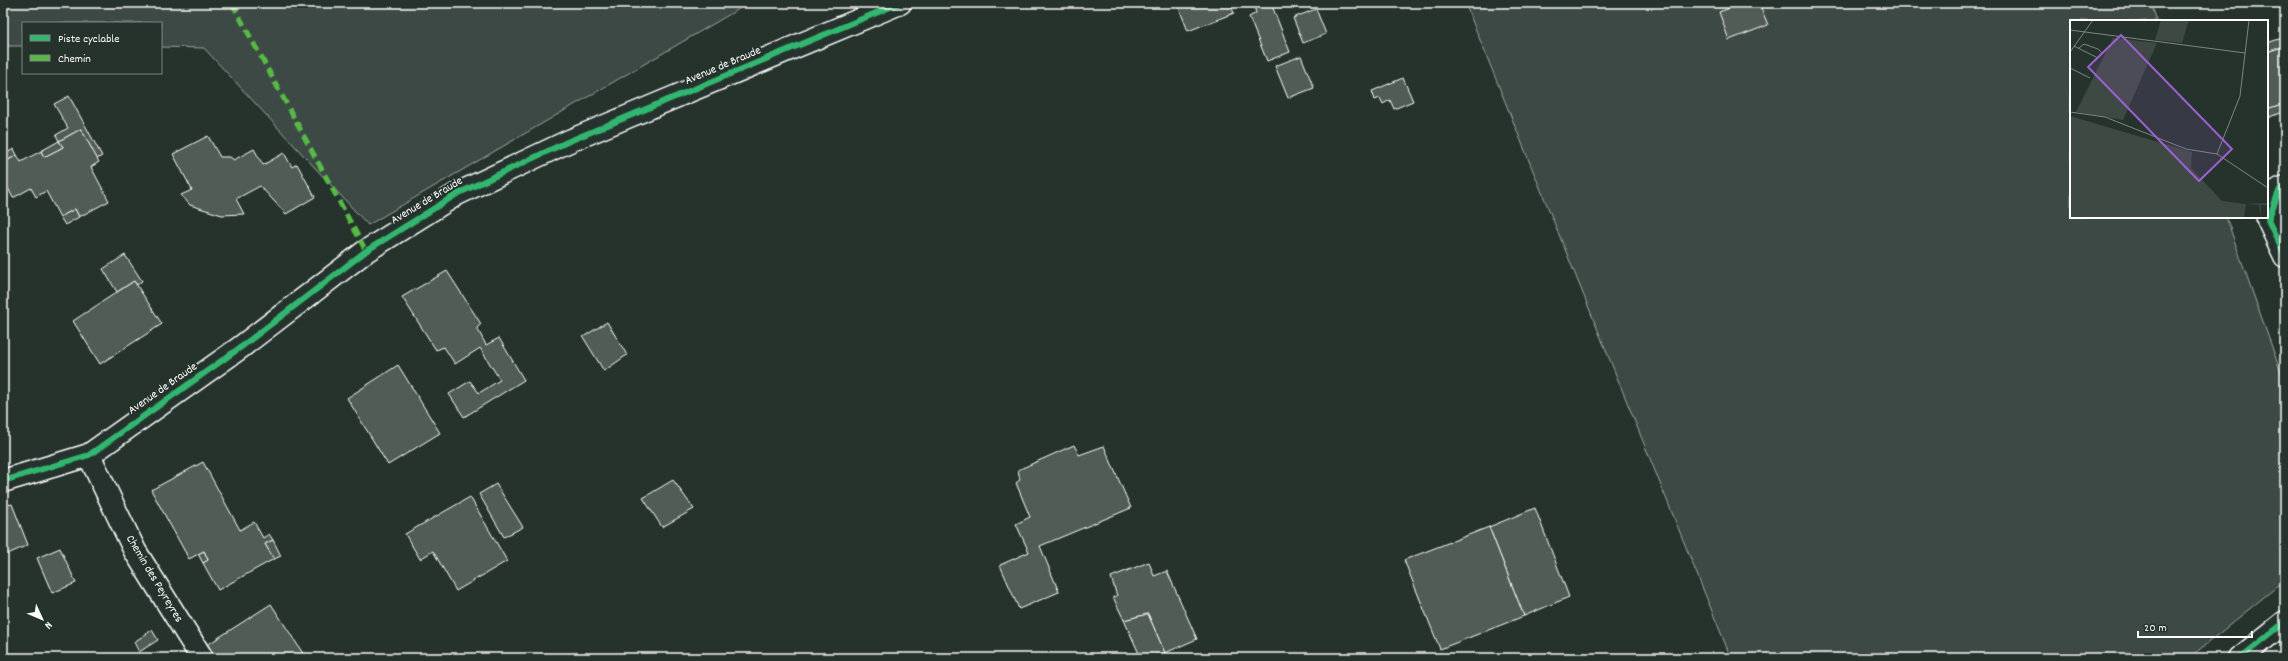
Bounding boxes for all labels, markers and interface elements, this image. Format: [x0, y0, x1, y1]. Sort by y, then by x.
inset map [2070, 20, 2268, 218]
legend [22, 22, 162, 74]
text: Piste cyclable [58, 31, 119, 48]
street label: Avenue de Braude [682, 42, 764, 90]
text: Chemin [58, 51, 91, 68]
street label: Avenue de Braude [388, 173, 466, 229]
street label: Avenue de Braude [125, 359, 201, 419]
street label: Chemin des Peyreyres [121, 532, 187, 626]
north arrow [22, 599, 62, 639]
scale bar [2138, 613, 2252, 639]
text: N [40, 617, 55, 632]
text: 20 m [2144, 620, 2167, 637]

